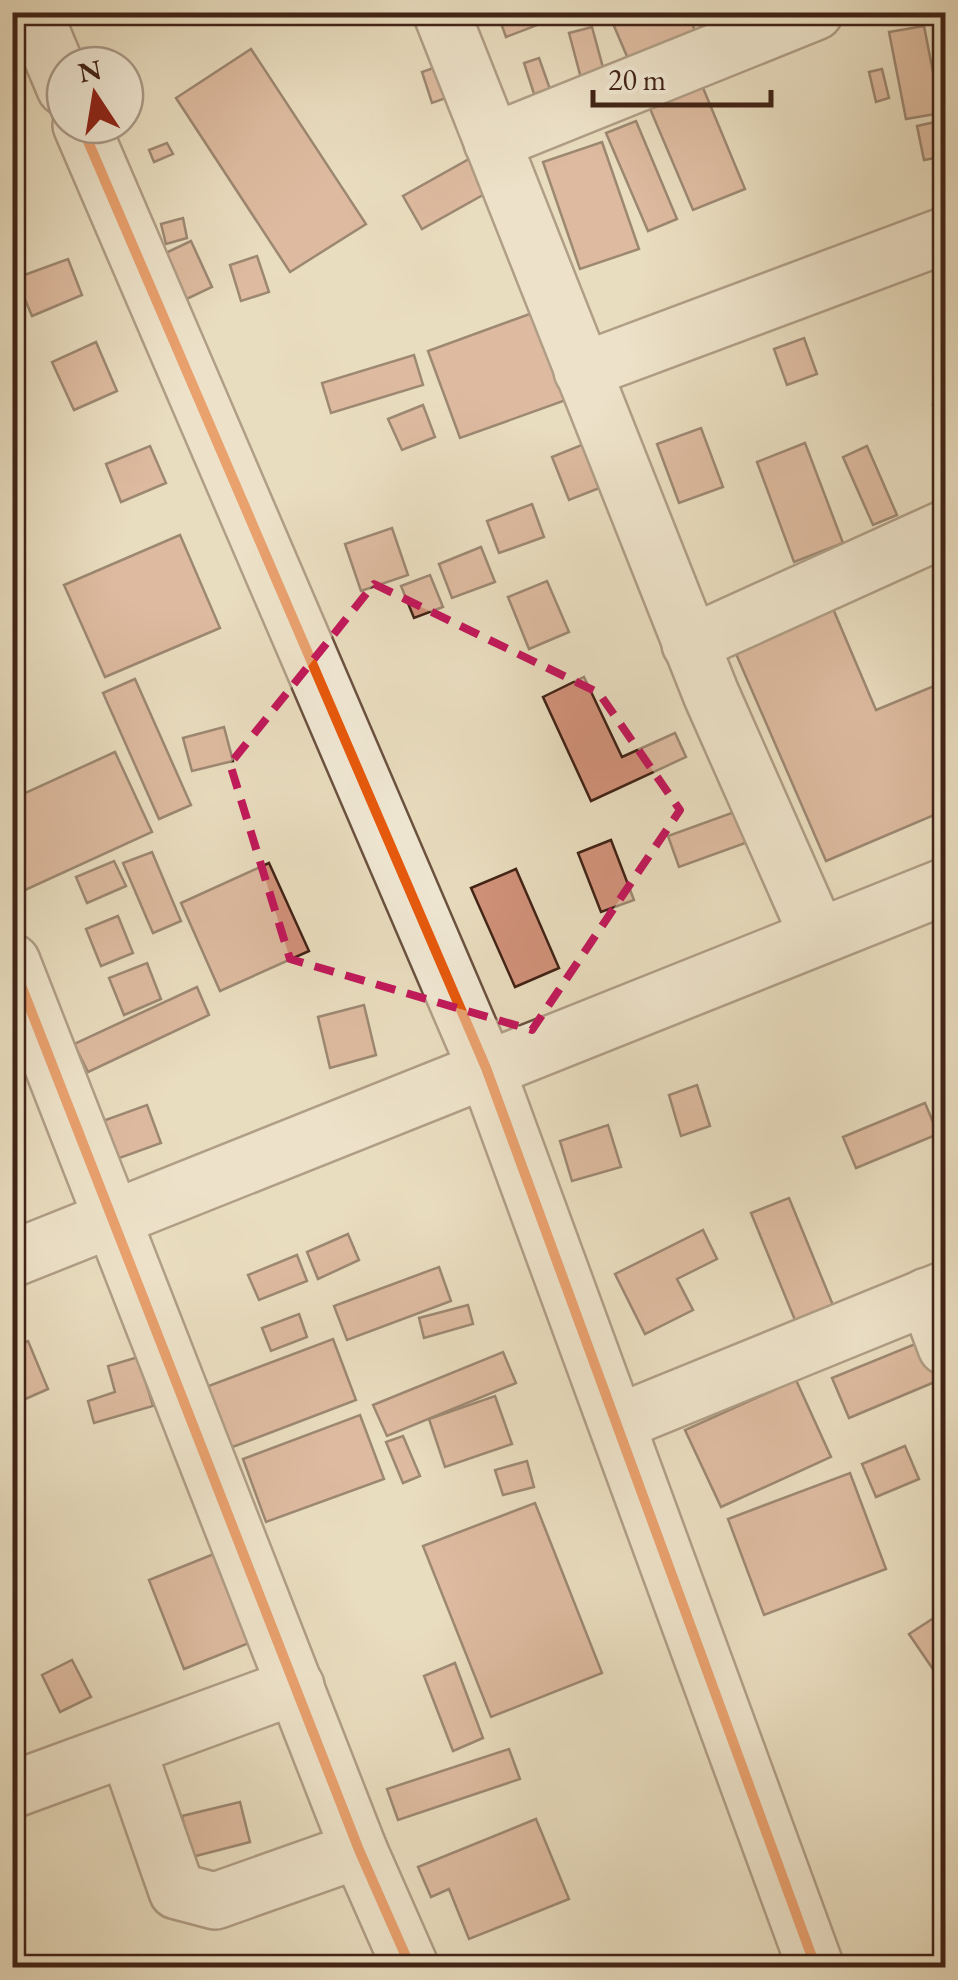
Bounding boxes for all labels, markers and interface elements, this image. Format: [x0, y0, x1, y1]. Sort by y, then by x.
north arrow [45, 45, 145, 145]
scale bar [593, 45, 770, 107]
text: N [75, 51, 105, 91]
text: 20 m [608, 60, 666, 99]

